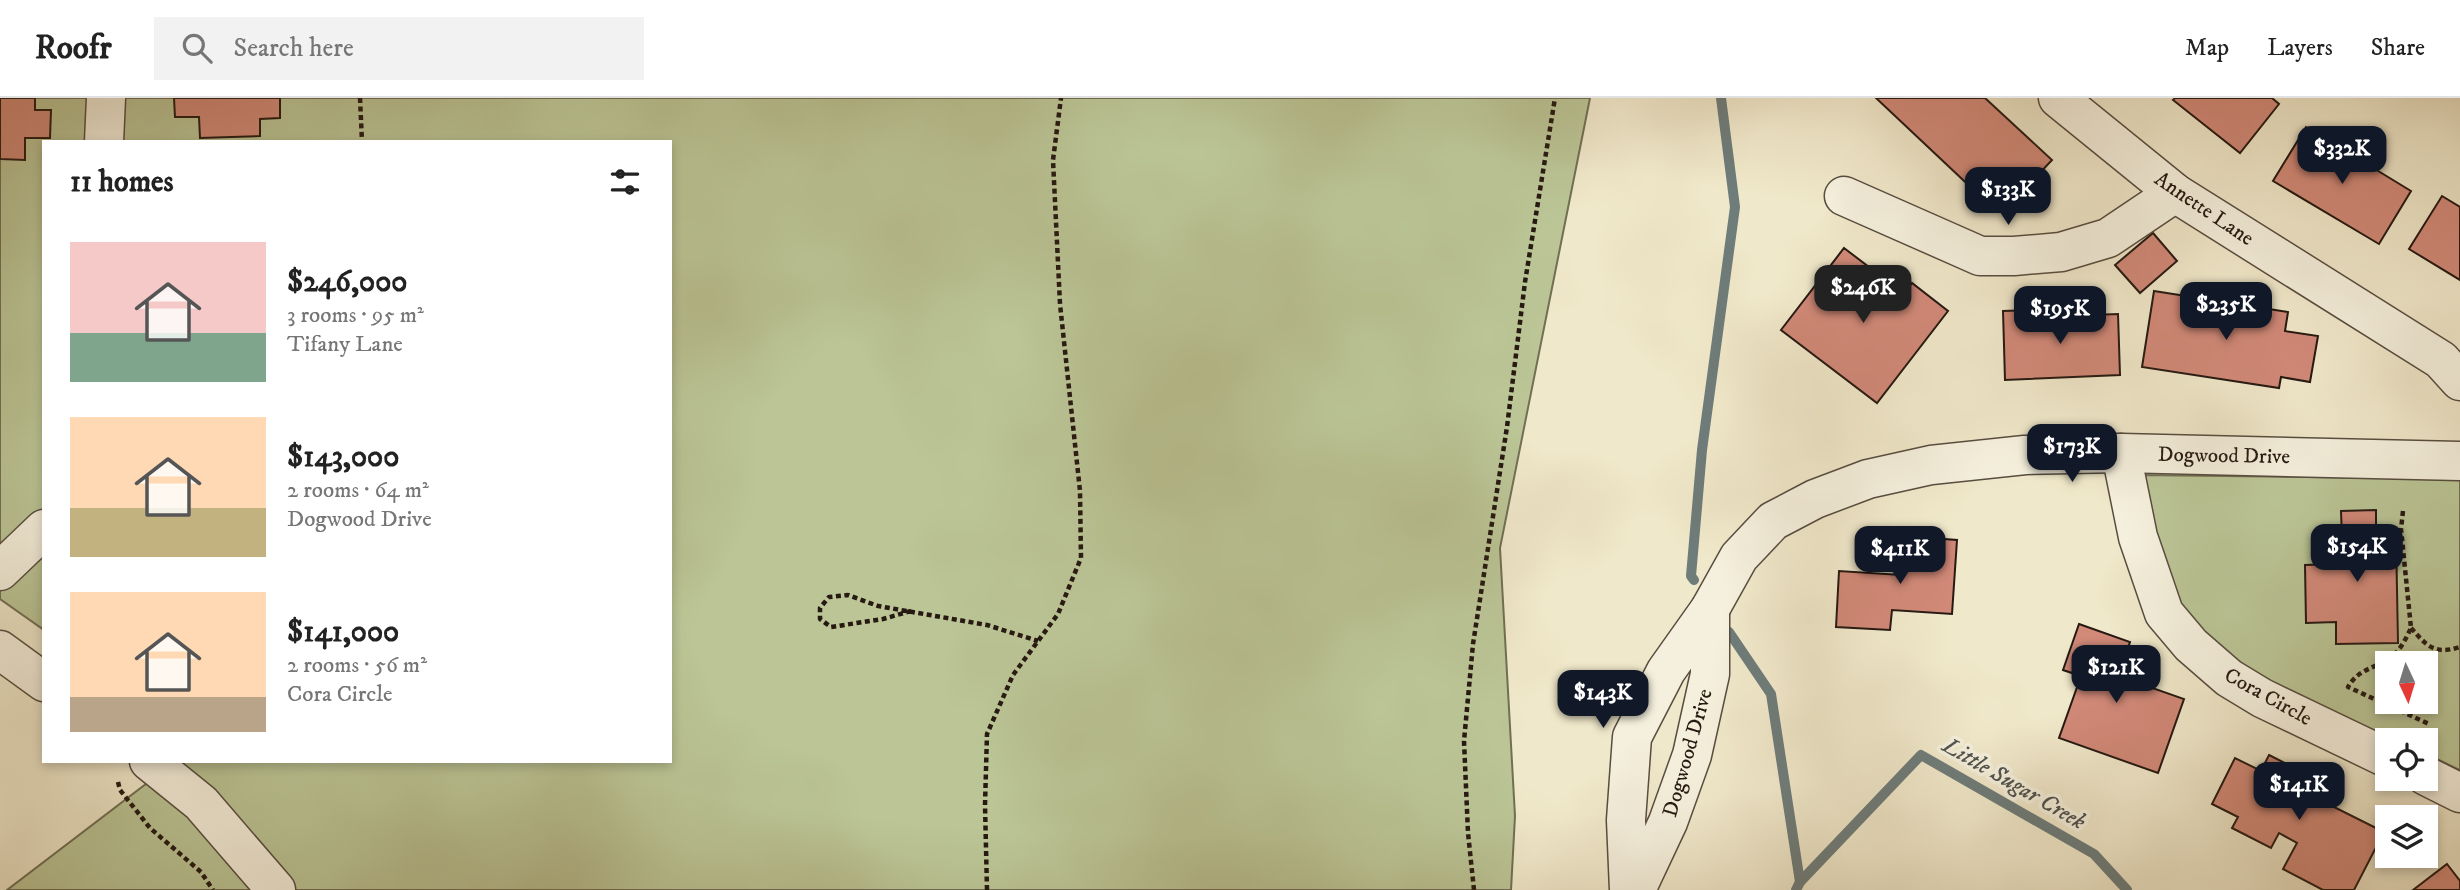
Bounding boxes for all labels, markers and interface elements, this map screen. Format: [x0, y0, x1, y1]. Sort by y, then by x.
search box [154, 17, 644, 80]
text: Roofr [35, 28, 112, 69]
icon: search [178, 29, 216, 67]
text: Search here [234, 32, 354, 65]
text: Map [2185, 33, 2229, 63]
text: Layers [2267, 33, 2333, 63]
text: Share [2371, 33, 2425, 63]
pin: $332K [2293, 126, 2391, 186]
text: $332K [2313, 134, 2371, 163]
icon: filters [606, 163, 644, 201]
text: 11 homes [70, 164, 174, 201]
street label: Annette Lane [2149, 166, 2259, 252]
pin: $133K [1959, 167, 2057, 227]
text: $133K [1981, 175, 2035, 204]
text: $246,000 [287, 264, 408, 301]
pin: $246K [1814, 266, 1912, 325]
icon: home [126, 270, 210, 354]
text: $246K [1830, 273, 1896, 302]
pin: $235K [2177, 282, 2275, 342]
pin: $195K [2011, 286, 2109, 346]
text: $235K [2196, 290, 2256, 319]
text: $195K [2030, 294, 2090, 323]
text: 3 rooms · 95 m² [287, 301, 424, 330]
text: Tifany Lane [287, 330, 403, 359]
pin: $173K [2023, 424, 2121, 484]
text: $173K [2043, 432, 2101, 461]
text: $143,000 [287, 439, 399, 476]
street label: Dogwood Drive [2158, 442, 2291, 470]
icon: home [126, 445, 210, 529]
text: 2 rooms · 64 m² [287, 476, 429, 505]
text: Dogwood Drive [287, 505, 432, 534]
pin: $154K [2308, 524, 2406, 584]
pin: $411K [1851, 526, 1949, 586]
text: $154K [2327, 532, 2387, 561]
text: $411K [1871, 534, 1929, 563]
text: $141,000 [287, 614, 399, 651]
icon: home [126, 620, 210, 704]
pin: $121K [2067, 646, 2165, 705]
text: 2 rooms · 56 m² [287, 651, 427, 680]
north arrow [2375, 651, 2438, 714]
map controls [2375, 651, 2438, 868]
text: $121K [2088, 653, 2144, 682]
street label: Cora Circle [2220, 662, 2317, 732]
pin: $143K [1554, 670, 1652, 730]
text: $143K [1574, 678, 1632, 707]
text: Cora Circle [287, 680, 393, 709]
street label: Dogwood Drive [1657, 686, 1719, 820]
button: locate [2375, 728, 2438, 791]
water label: Little Sugar Creek [1936, 730, 2091, 837]
pin: $141K [2250, 762, 2348, 822]
text: $141K [2270, 770, 2328, 799]
button: layers [2375, 805, 2438, 868]

